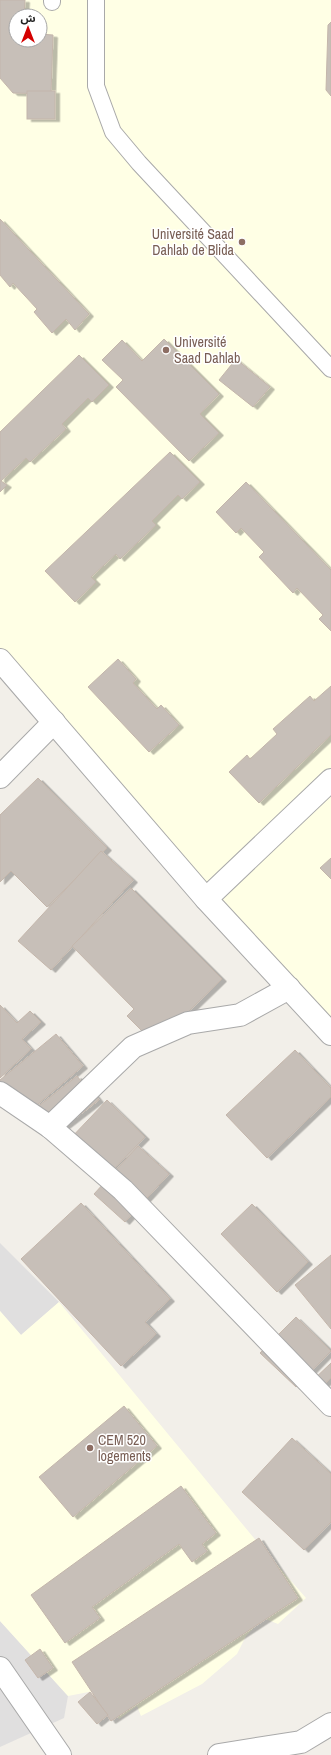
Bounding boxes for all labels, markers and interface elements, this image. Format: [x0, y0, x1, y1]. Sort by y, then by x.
north arrow [8, 8, 48, 48]
text: ش [20, 11, 36, 25]
place label: Université Saad Dahlab de Blida [152, 225, 235, 259]
marker: Université Saad Dahlab de Blida [237, 237, 247, 247]
place label: Université Saad Dahlab [174, 333, 240, 367]
marker: Université Saad Dahlab [161, 345, 171, 355]
place label: CEM 520 logements [98, 1431, 151, 1465]
marker: CEM 520 logements [85, 1443, 95, 1453]

